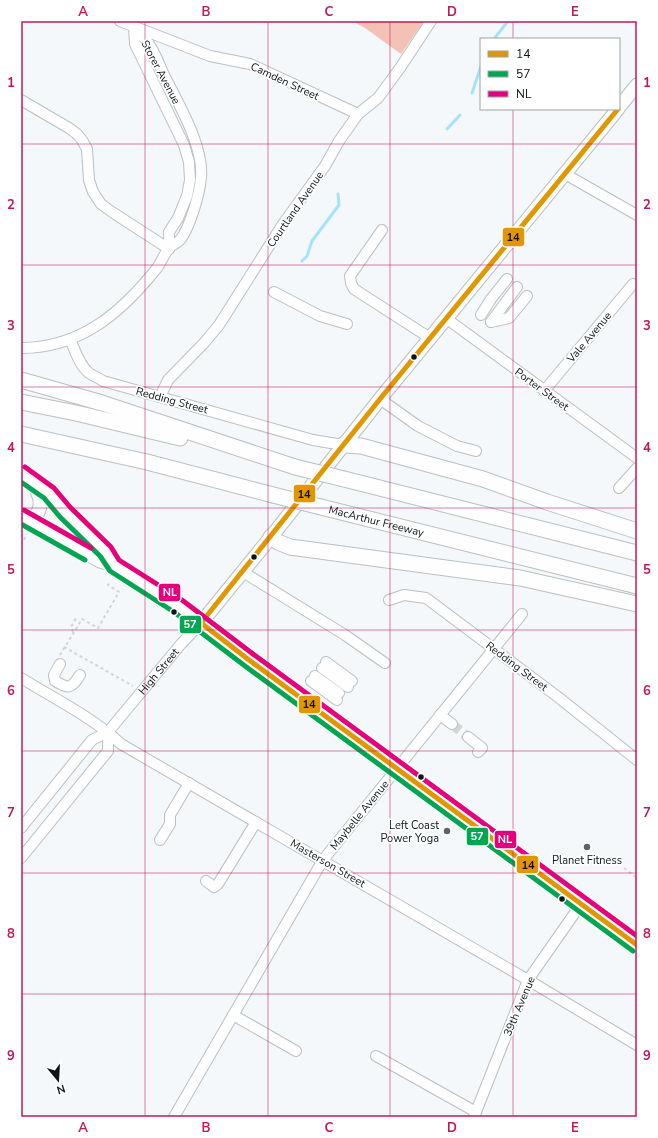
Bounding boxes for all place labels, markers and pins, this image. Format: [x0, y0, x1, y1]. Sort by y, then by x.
unlabelled marker [409, 352, 419, 362]
unlabelled marker [249, 552, 259, 562]
unlabelled marker [169, 607, 179, 617]
unlabelled marker [416, 772, 426, 782]
place label: Left Coast Power Yoga [380, 818, 439, 846]
marker: Left Coast Power Yoga [442, 826, 452, 836]
marker: Planet Fitness [582, 842, 592, 852]
place label: Planet Fitness [552, 853, 622, 868]
unlabelled marker [557, 894, 567, 904]

